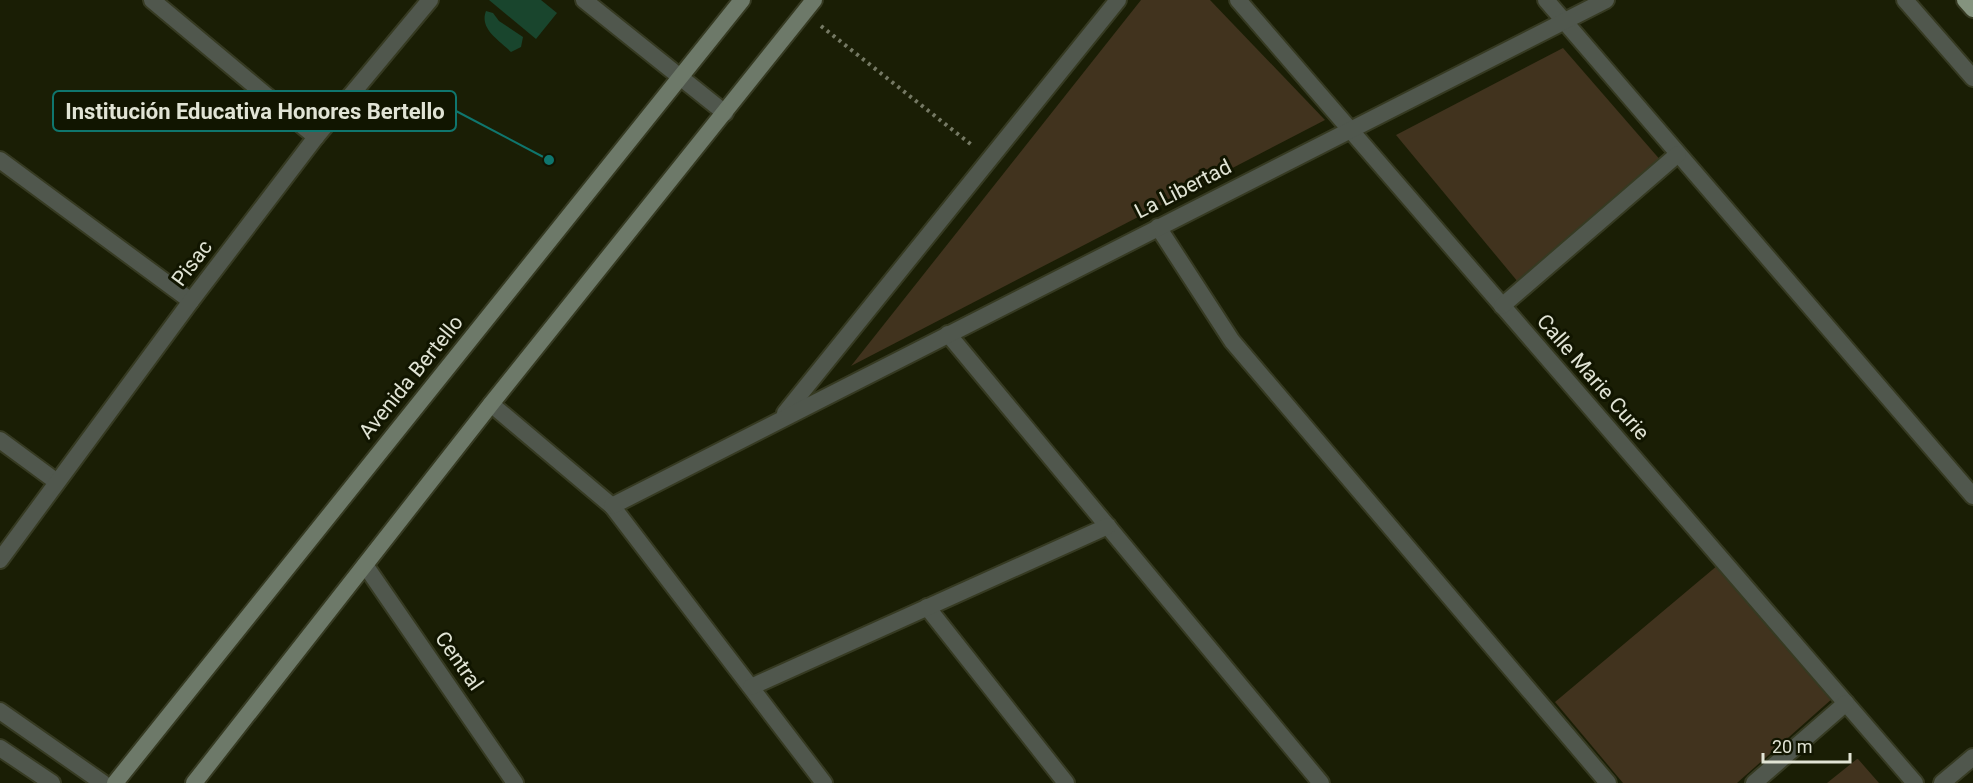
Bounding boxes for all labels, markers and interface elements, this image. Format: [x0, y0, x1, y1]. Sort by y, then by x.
callout: Institución Educativa Honores Bertello [53, 91, 456, 131]
text: Institución Educativa Honores Bertello [65, 99, 445, 124]
street label: La Libertad [1131, 154, 1235, 224]
street label: Pisac [167, 235, 217, 291]
street label: Calle Marie Curie [1532, 309, 1654, 445]
street label: Avenida Bertello [354, 311, 468, 443]
street label: Central [430, 627, 488, 695]
scale bar [1763, 726, 1850, 764]
text: 20 m [1772, 736, 1812, 757]

